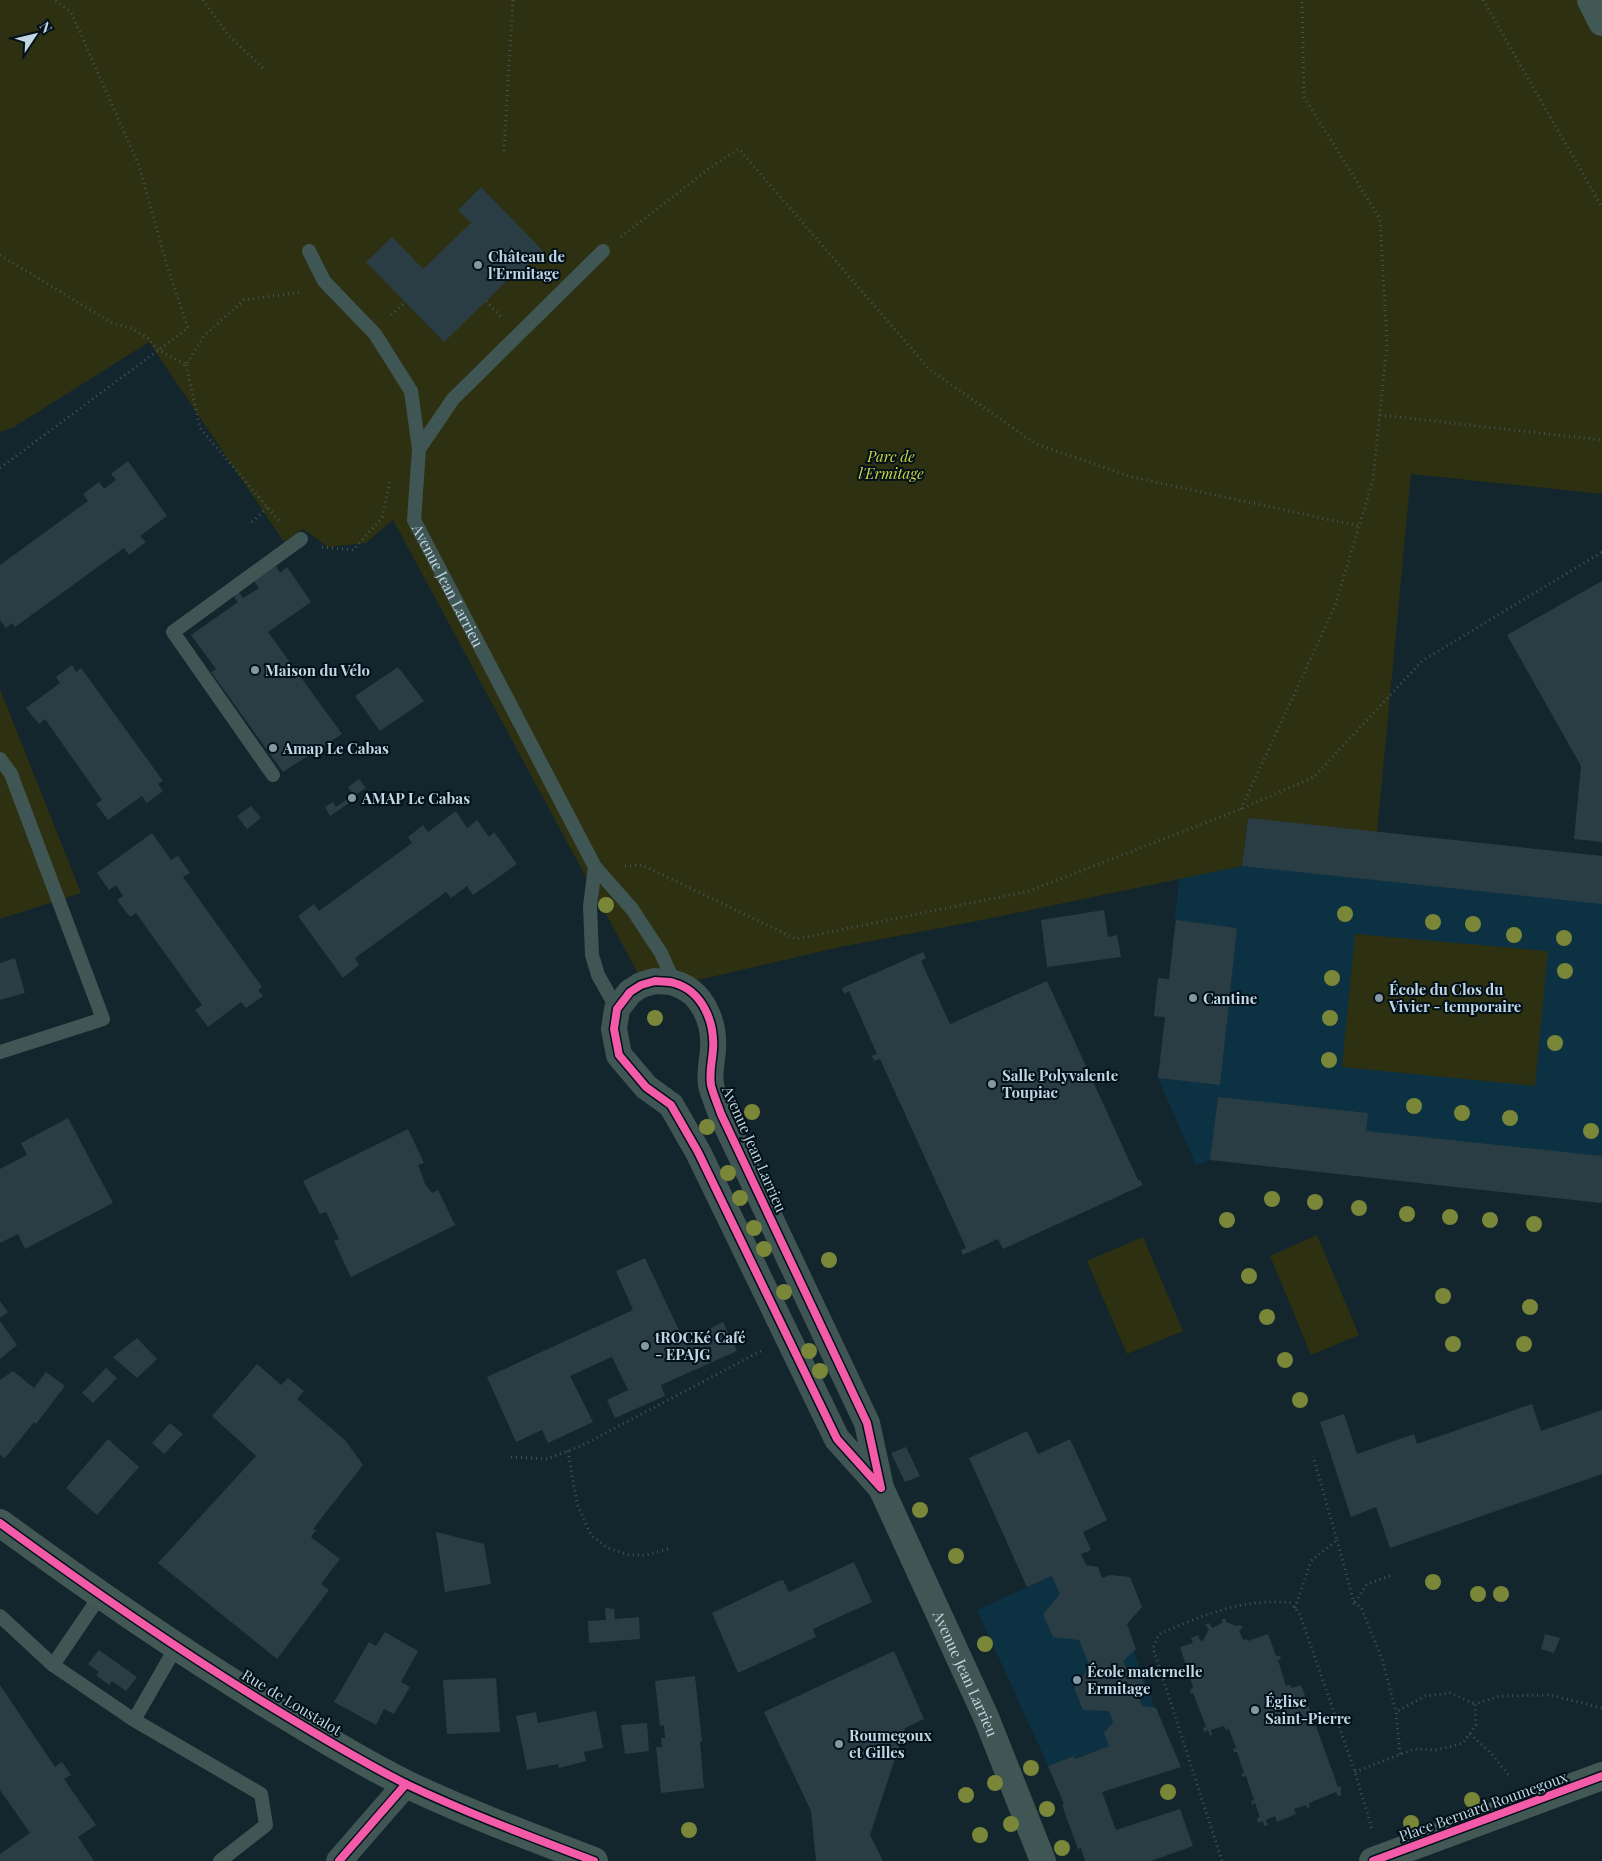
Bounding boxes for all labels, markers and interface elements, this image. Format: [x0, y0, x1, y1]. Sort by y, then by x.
north arrow [10, 10, 60, 60]
text: N [35, 18, 57, 37]
place label: Château de l'Ermitage [488, 246, 566, 283]
marker: Château de l'Ermitage [472, 259, 484, 271]
park label: Parc de l'Ermitage [858, 446, 924, 483]
street label: Avenue Jean Larrieu [407, 520, 489, 651]
place label: Maison du Vélo [265, 660, 370, 680]
marker: Maison du Vélo [249, 664, 261, 676]
place label: Amap Le Cabas [282, 738, 389, 758]
marker: Amap Le Cabas [267, 742, 279, 754]
place label: AMAP Le Cabas [361, 788, 470, 808]
marker: AMAP Le Cabas [346, 792, 358, 804]
place label: École du Clos du Vivier - temporaire [1388, 979, 1522, 1016]
place label: Cantine [1203, 988, 1258, 1008]
marker: Cantine [1187, 992, 1199, 1004]
marker: École du Clos du Vivier - temporaire [1373, 992, 1385, 1004]
place label: Salle Polyvalente Toupiac [1002, 1065, 1119, 1102]
marker: Salle Polyvalente Toupiac [986, 1078, 998, 1090]
street label: Avenue Jean Larrieu [718, 1082, 792, 1215]
place label: tROCKé Café - EPAJG [654, 1327, 746, 1364]
marker: tROCKé Café - EPAJG [639, 1340, 651, 1352]
street label: Avenue Jean Larrieu [928, 1606, 1003, 1740]
place label: École maternelle Ermitage [1087, 1661, 1203, 1698]
street label: Rue de Loustalot [239, 1664, 346, 1740]
marker: École maternelle Ermitage [1071, 1674, 1083, 1686]
place label: Église Saint-Pierre [1265, 1691, 1351, 1728]
marker: Église Saint-Pierre [1249, 1704, 1261, 1716]
place label: Roumegoux et Gilles [849, 1725, 933, 1762]
marker: Roumegoux et Gilles [833, 1738, 845, 1750]
street label: Place Bernard Roumegoux [1396, 1766, 1570, 1846]

